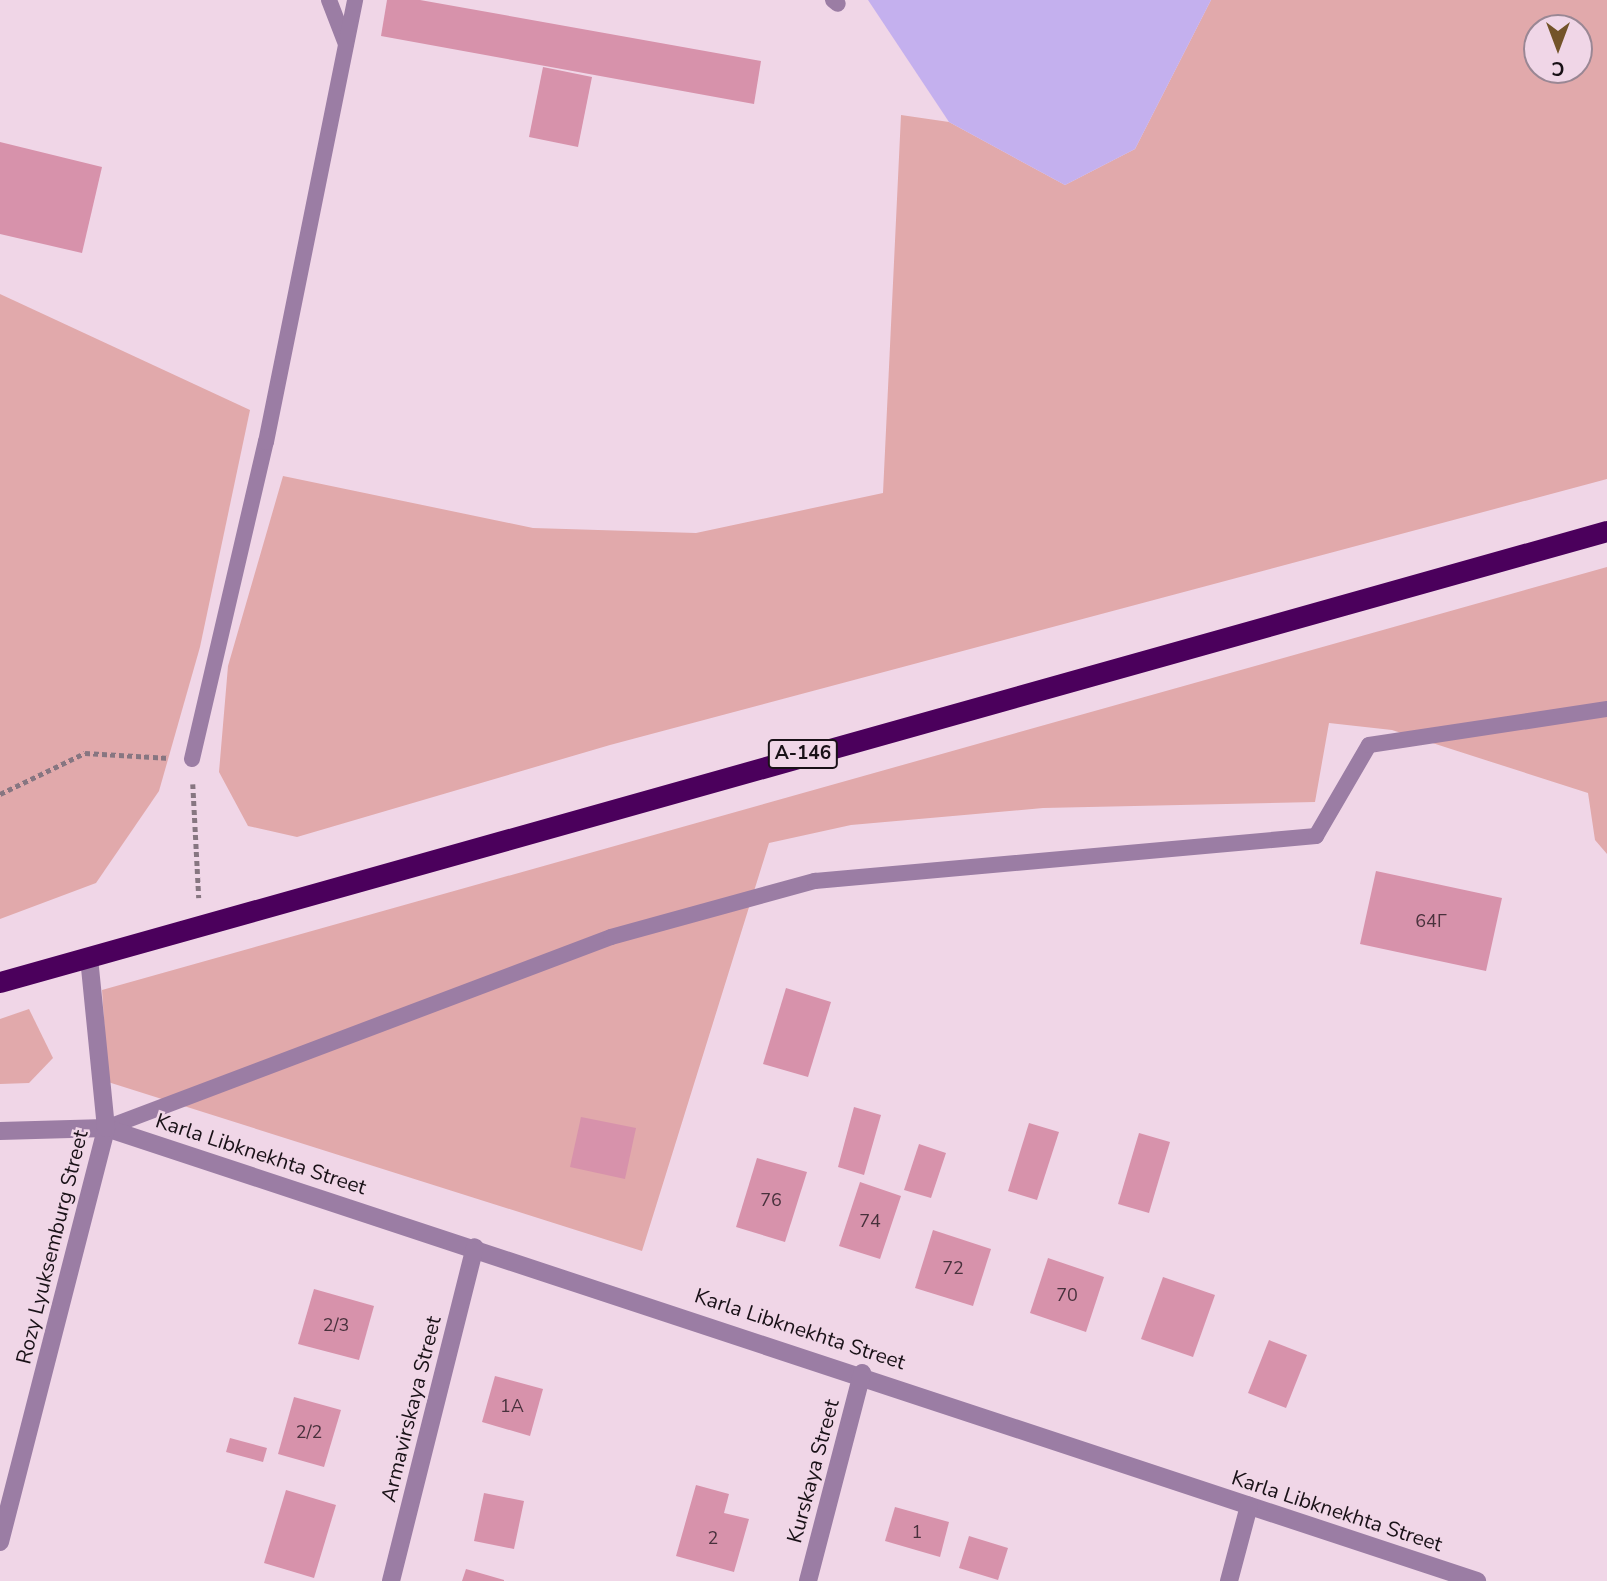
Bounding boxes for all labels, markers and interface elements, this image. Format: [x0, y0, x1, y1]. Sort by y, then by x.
north arrow [1523, 14, 1593, 84]
text: С [1552, 55, 1564, 81]
road number: А-146 [766, 738, 840, 769]
house number: 64Г [1415, 910, 1447, 932]
street label: Karla Libknekhta Street [152, 1108, 370, 1200]
street label: Rozy Lyuksemburg Street [11, 1127, 93, 1367]
house number: 76 [760, 1189, 782, 1211]
house number: 74 [859, 1210, 881, 1232]
house number: 72 [942, 1257, 964, 1279]
street label: Karla Libknekhta Street [691, 1283, 909, 1375]
house number: 70 [1056, 1284, 1078, 1306]
street label: Armavirskaya Street [376, 1313, 446, 1505]
house number: 2/3 [323, 1314, 349, 1336]
house number: 1А [500, 1395, 524, 1417]
street label: Kurskaya Street [782, 1396, 844, 1546]
house number: 2/2 [296, 1421, 322, 1443]
street label: Karla Libknekhta Street [1228, 1465, 1446, 1557]
house number: 1 [912, 1521, 922, 1543]
house number: 2 [708, 1527, 718, 1549]

